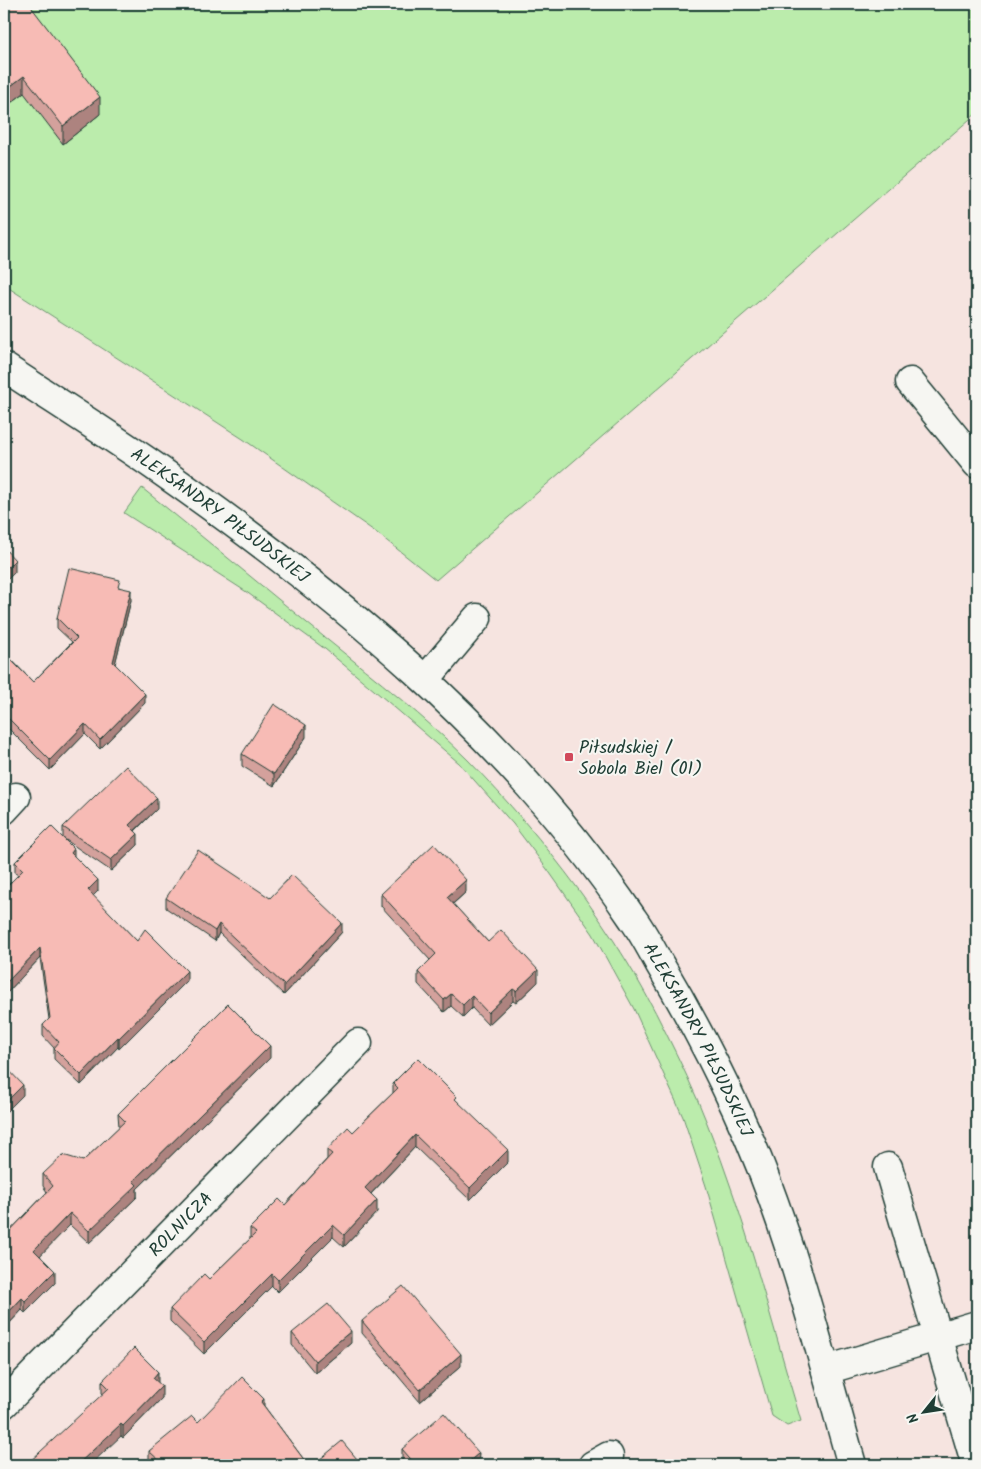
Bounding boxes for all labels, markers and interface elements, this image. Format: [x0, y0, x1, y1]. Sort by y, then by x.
street label: ALEKSANDRY PIŁSUDSKIEJ [124, 441, 315, 592]
place label: Piłsudskiej / Sobola Biel (01) [579, 734, 702, 784]
marker: Piłsudskiej / Sobola Biel (01) [563, 751, 575, 763]
street label: ALEKSANDRY PIŁSUDSKIEJ [635, 938, 760, 1142]
street label: ROLNICZA [142, 1186, 221, 1265]
north arrow [898, 1386, 948, 1436]
text: N [902, 1409, 925, 1427]

